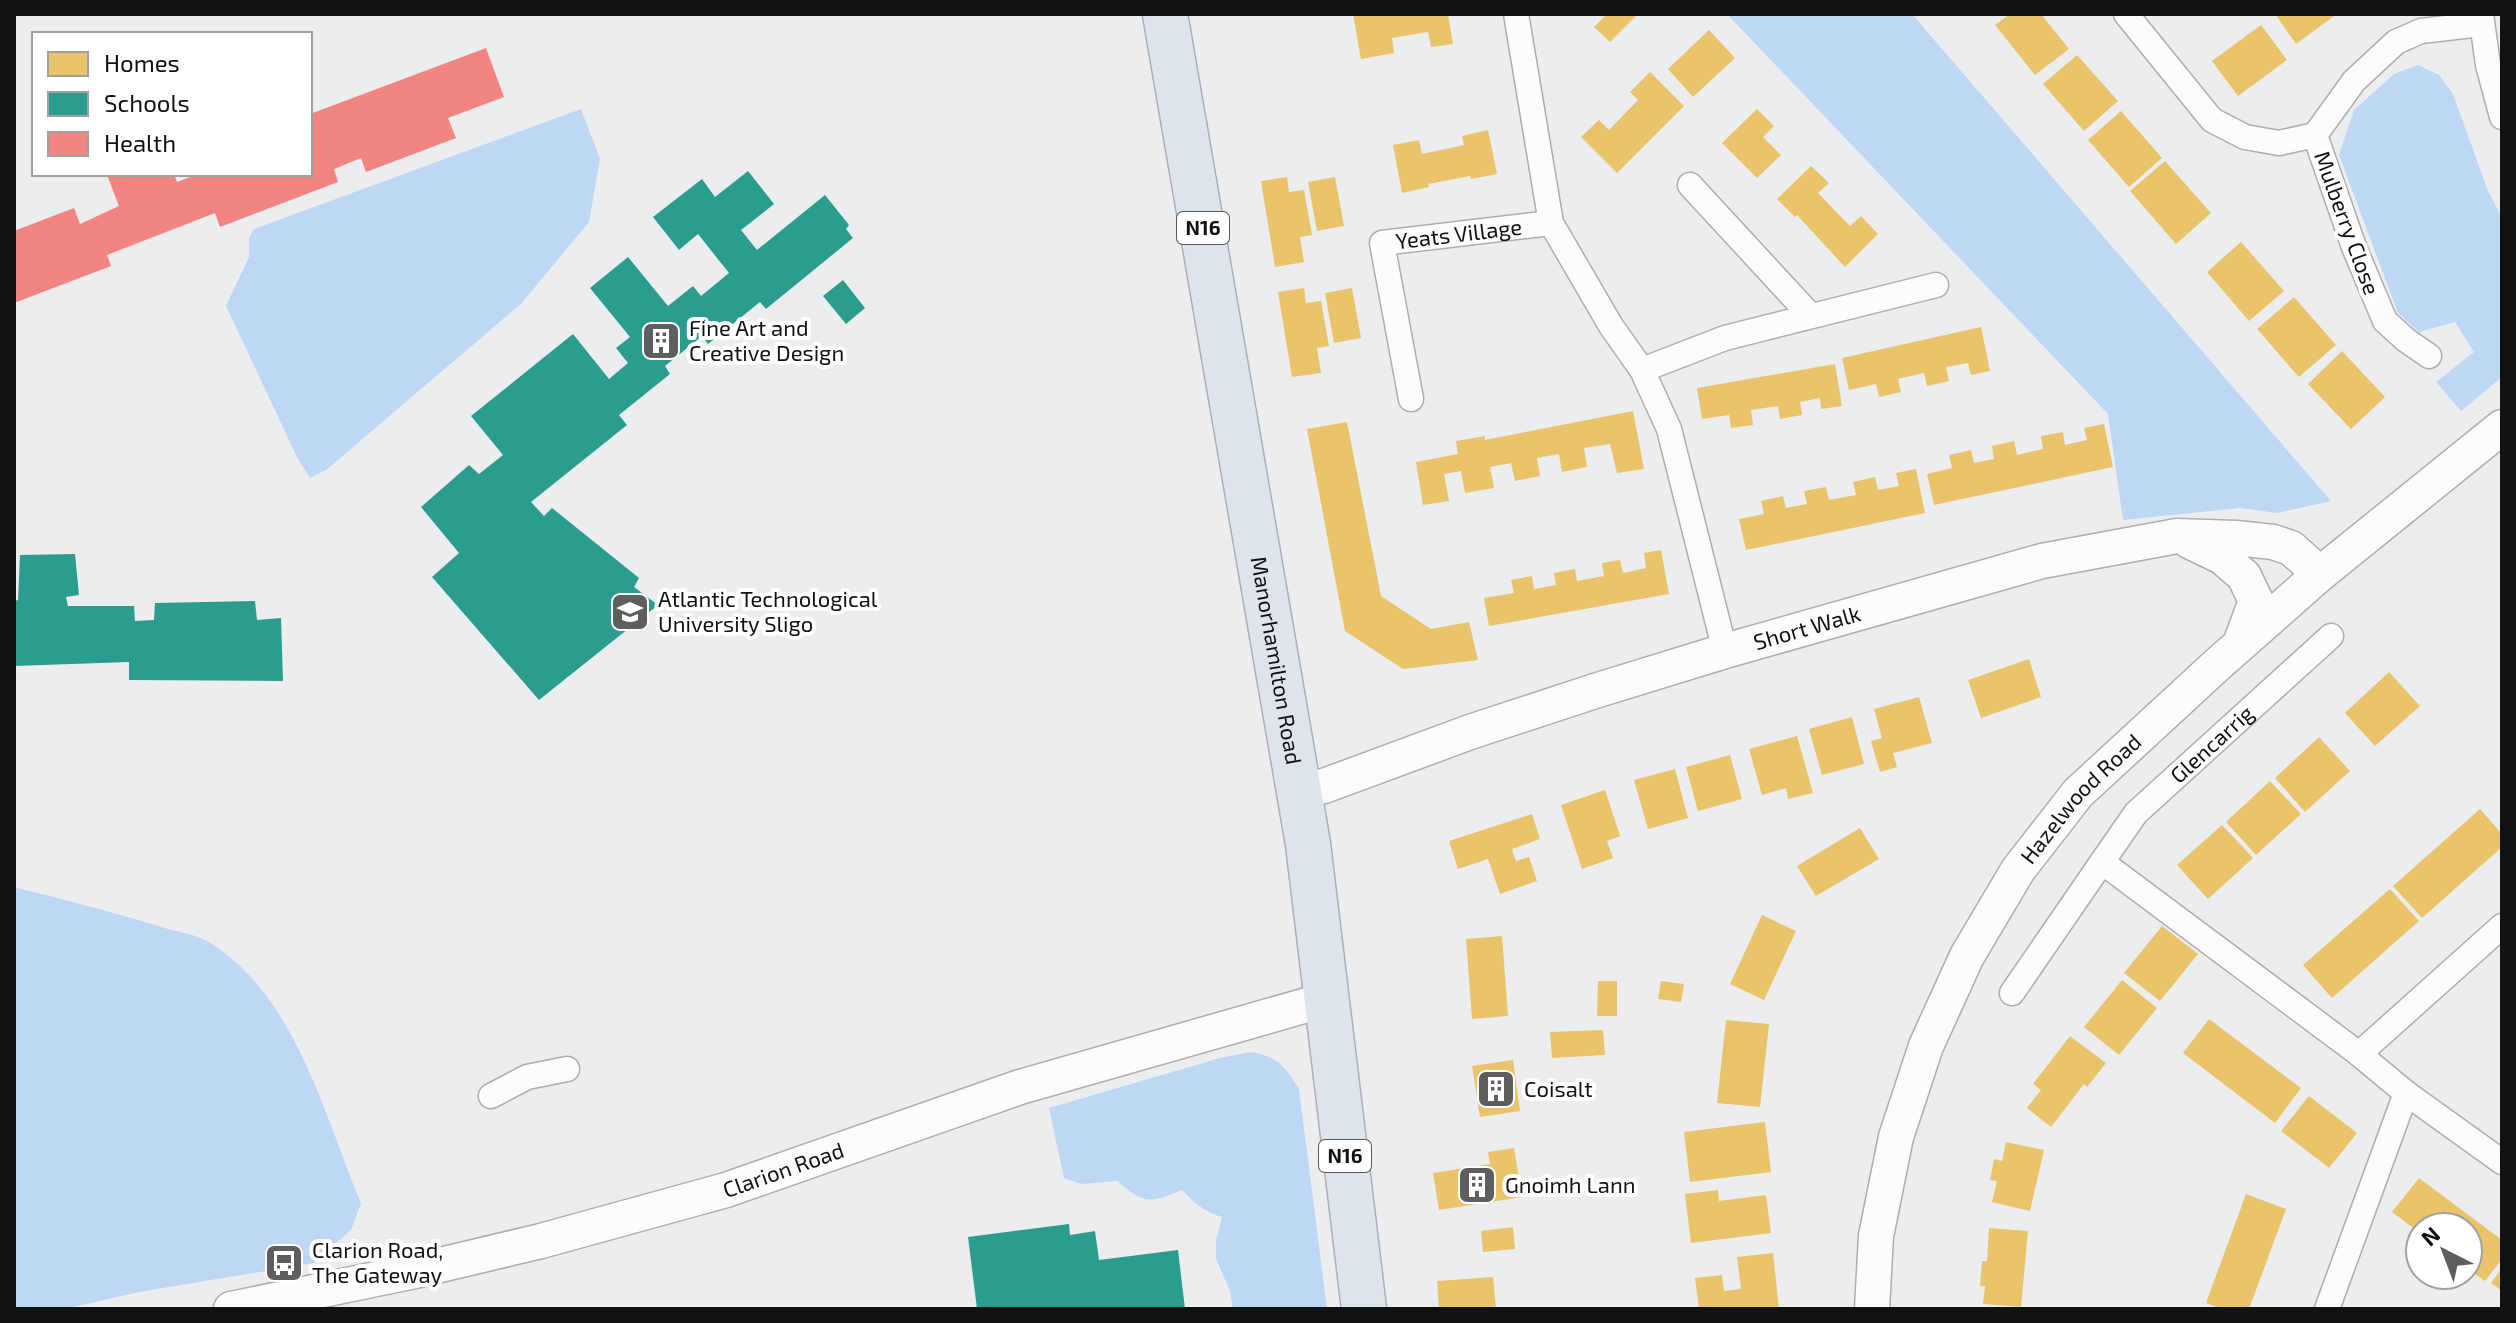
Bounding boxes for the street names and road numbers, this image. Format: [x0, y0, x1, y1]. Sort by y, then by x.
street label: Mulberry Close [2310, 147, 2386, 298]
road number: N16 [1177, 212, 1229, 244]
street label: Yeats Village [1394, 213, 1523, 253]
street label: Manorhamilton Road [1247, 554, 1308, 766]
street label: Short Walk [1750, 599, 1863, 654]
street label: Glencarrig [2164, 699, 2258, 788]
street label: Hazelwood Road [2014, 728, 2146, 868]
street label: Clarion Road [719, 1136, 847, 1202]
road number: N16 [1319, 1140, 1371, 1172]

